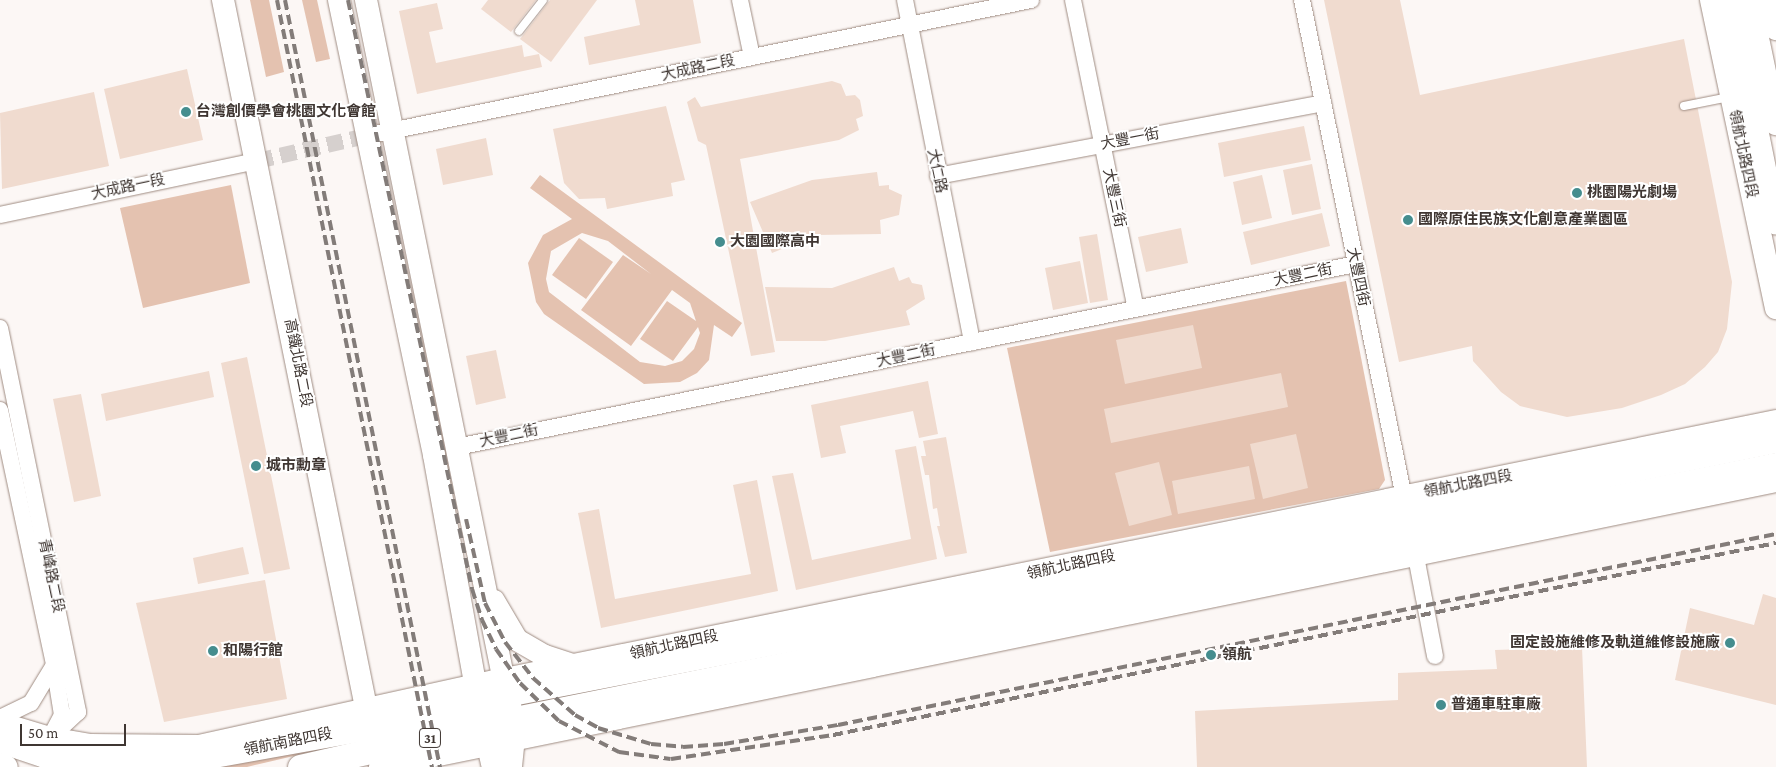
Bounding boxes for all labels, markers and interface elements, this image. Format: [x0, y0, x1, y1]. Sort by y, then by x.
street label: 大成路二段 [659, 51, 737, 85]
place label: 台灣創價學會桃園文化會館 [196, 103, 376, 121]
marker: 台灣創價學會桃園文化會館 [180, 106, 192, 118]
street label: 領航北路四段 [1725, 108, 1761, 200]
street label: 大豐一街 [1099, 124, 1161, 154]
street label: 大仁路 [924, 147, 950, 195]
street label: 大豐三街 [1099, 167, 1129, 229]
street label: 大成路一段 [89, 170, 167, 204]
place label: 桃園陽光劇場 [1587, 184, 1677, 202]
marker: 桃園陽光劇場 [1571, 187, 1583, 199]
place label: 國際原住民族文化創意產業園區 [1418, 211, 1628, 229]
marker: 國際原住民族文化創意產業園區 [1402, 214, 1414, 226]
place label: 大園國際高中 [730, 233, 820, 251]
marker: 大園國際高中 [714, 236, 726, 248]
street label: 大豐四街 [1343, 246, 1373, 308]
street label: 大豐二街 [1272, 260, 1334, 290]
street label: 高鐵北路二段 [281, 317, 315, 409]
street label: 大豐二街 [875, 341, 937, 371]
street label: 大豐二街 [478, 421, 540, 451]
place label: 城市勳章 [266, 457, 326, 475]
marker: 城市勳章 [250, 460, 262, 472]
street label: 領航北路四段 [1422, 467, 1514, 501]
street label: 青峰路二段 [34, 537, 68, 615]
street label: 領航北路四段 [1025, 547, 1117, 583]
street label: 領航北路四段 [628, 627, 720, 663]
place label: 固定設施維修及軌道維修設施廠 [1510, 634, 1720, 652]
marker: 固定設施維修及軌道維修設施廠 [1724, 637, 1736, 649]
place label: 和陽行館 [223, 642, 283, 660]
marker: 和陽行館 [207, 645, 219, 657]
place label: 領航 [1222, 646, 1252, 664]
marker: 領航 [1204, 648, 1218, 662]
place label: 普通車駐車廠 [1451, 696, 1541, 714]
marker: 普通車駐車廠 [1435, 699, 1447, 711]
scale bar [22, 714, 129, 746]
text: 50 m [28, 725, 58, 741]
street label: 領航南路四段 [242, 725, 334, 759]
road number: 31 [419, 726, 441, 750]

